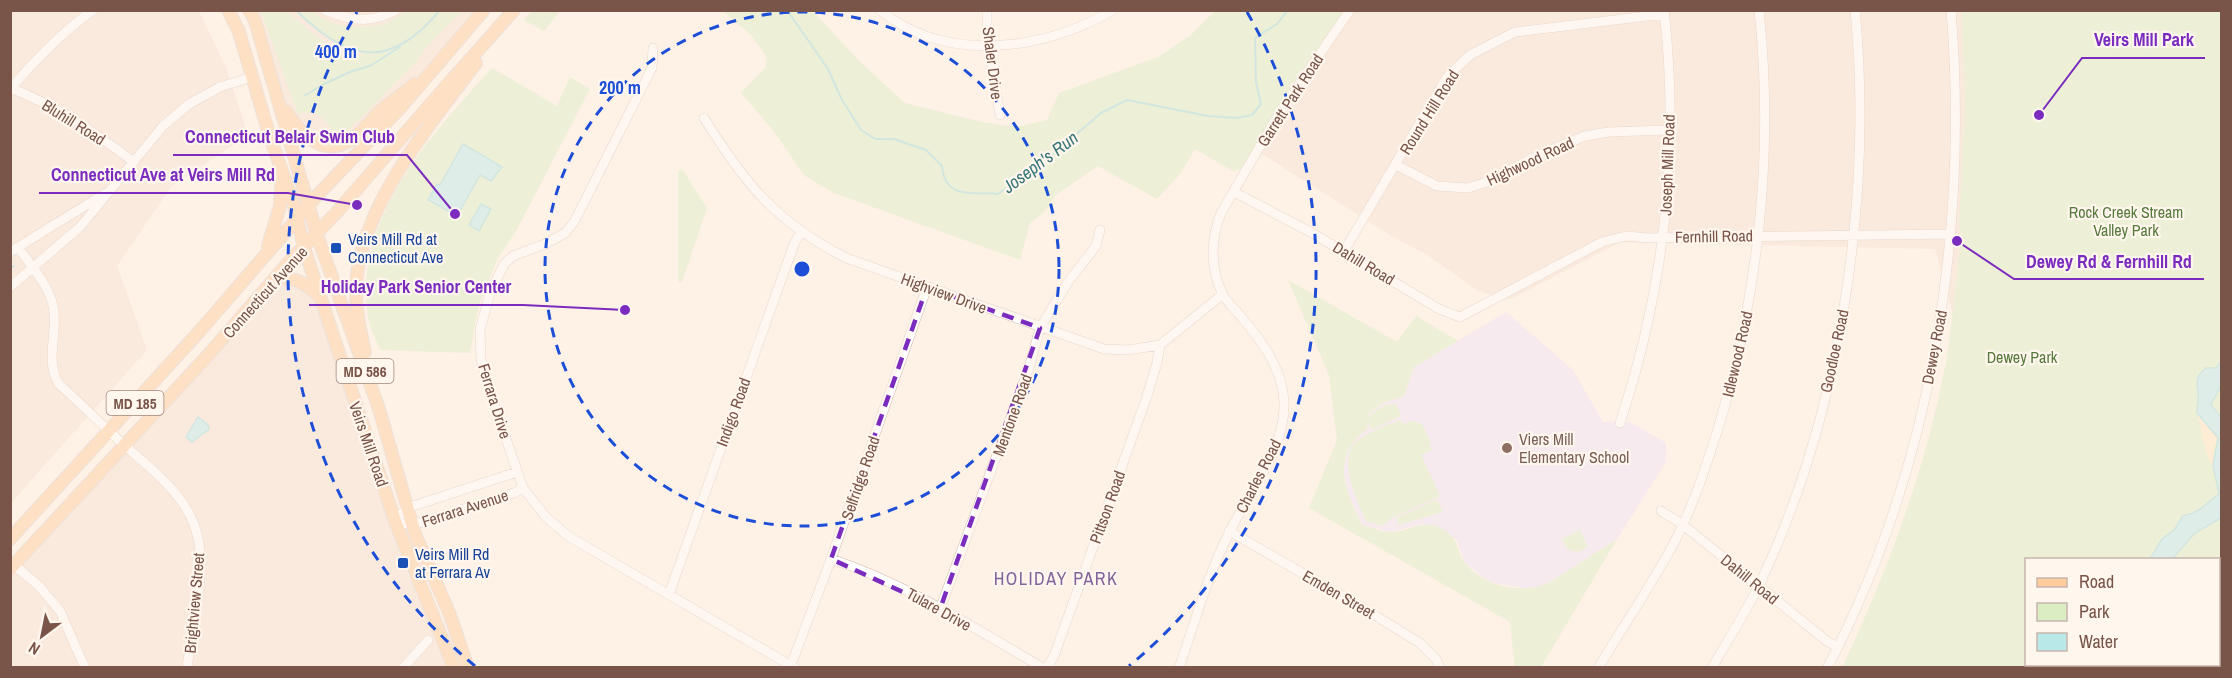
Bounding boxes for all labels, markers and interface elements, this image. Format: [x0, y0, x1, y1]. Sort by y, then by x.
callout: Veirs Mill Park [2082, 22, 2205, 58]
street label: Shaler Drive [978, 25, 1008, 101]
text: Veirs Mill Park [2094, 27, 2195, 52]
text: 400 m [315, 39, 357, 64]
street label: Garrett Park Road [1252, 49, 1328, 151]
street label: Round Hill Road [1394, 65, 1464, 159]
text: 200 m [599, 75, 641, 100]
street label: Bluhill Road [38, 94, 110, 150]
street label: Joseph Mill Road [1654, 114, 1680, 216]
callout: Connecticut Belair Swim Club [173, 119, 407, 155]
text: Connecticut Belair Swim Club [185, 124, 395, 149]
water label: Joseph's Run [996, 125, 1083, 199]
street label: Highwood Road [1483, 131, 1577, 191]
callout: Connecticut Ave at Veirs Mill Rd [39, 157, 288, 193]
text: Connecticut Ave at Veirs Mill Rd [51, 162, 275, 187]
park label: Rock Creek Stream Valley Park [2069, 201, 2183, 241]
street label: Fernhill Road [1675, 224, 1753, 248]
place label: Veirs Mill Rd at Connecticut Ave [348, 228, 443, 268]
street label: Dahill Road [1329, 236, 1399, 290]
street label: Connecticut Avenue [218, 241, 312, 343]
marker: Veirs Mill Rd at Connecticut Ave [329, 241, 343, 255]
callout: Dewey Rd & Fernhill Rd [2014, 243, 2204, 279]
text: Dewey Rd & Fernhill Rd [2026, 249, 2192, 274]
centre of rings [792, 259, 812, 279]
street label: Highview Drive [898, 267, 990, 319]
callout: Holiday Park Senior Center [309, 269, 523, 305]
text: Holiday Park Senior Center [321, 274, 511, 299]
street label: Goodloe Road [1814, 307, 1854, 395]
street label: Dewey Road [1916, 308, 1952, 386]
street label: Idlewood Road [1716, 309, 1758, 399]
park label: Dewey Park [1987, 346, 2058, 368]
road number: MD 586 [336, 359, 394, 383]
street label: Ferrara Drive [473, 361, 517, 441]
street label: Mentone Road [987, 371, 1037, 459]
street label: Indigo Road [710, 375, 756, 449]
road number: MD 185 [106, 391, 164, 415]
street label: Veirs Mill Road [344, 398, 394, 490]
place label: Viers Mill Elementary School [1519, 428, 1629, 468]
street label: Selfridge Road [835, 433, 885, 523]
street label: Charles Road [1230, 435, 1286, 517]
marker: Viers Mill Elementary School [1500, 441, 1514, 455]
street label: Pittson Road [1084, 468, 1130, 546]
street label: Ferrara Avenue [419, 484, 511, 532]
place label: Veirs Mill Rd at Ferrara Av [415, 543, 490, 583]
street label: Dahill Road [1716, 549, 1784, 609]
street label: Brightview Street [179, 552, 209, 654]
marker: Veirs Mill Rd at Ferrara Av [396, 556, 410, 570]
legend [2025, 558, 2220, 666]
street label: Emden Street [1299, 564, 1380, 624]
district label: HOLIDAY PARK [994, 566, 1118, 591]
text: Road [2079, 569, 2114, 594]
street label: Tulare Drive [903, 582, 975, 636]
text: Park [2079, 599, 2110, 624]
north arrow [12, 606, 72, 666]
text: Water [2079, 629, 2118, 654]
text: N [24, 637, 44, 661]

